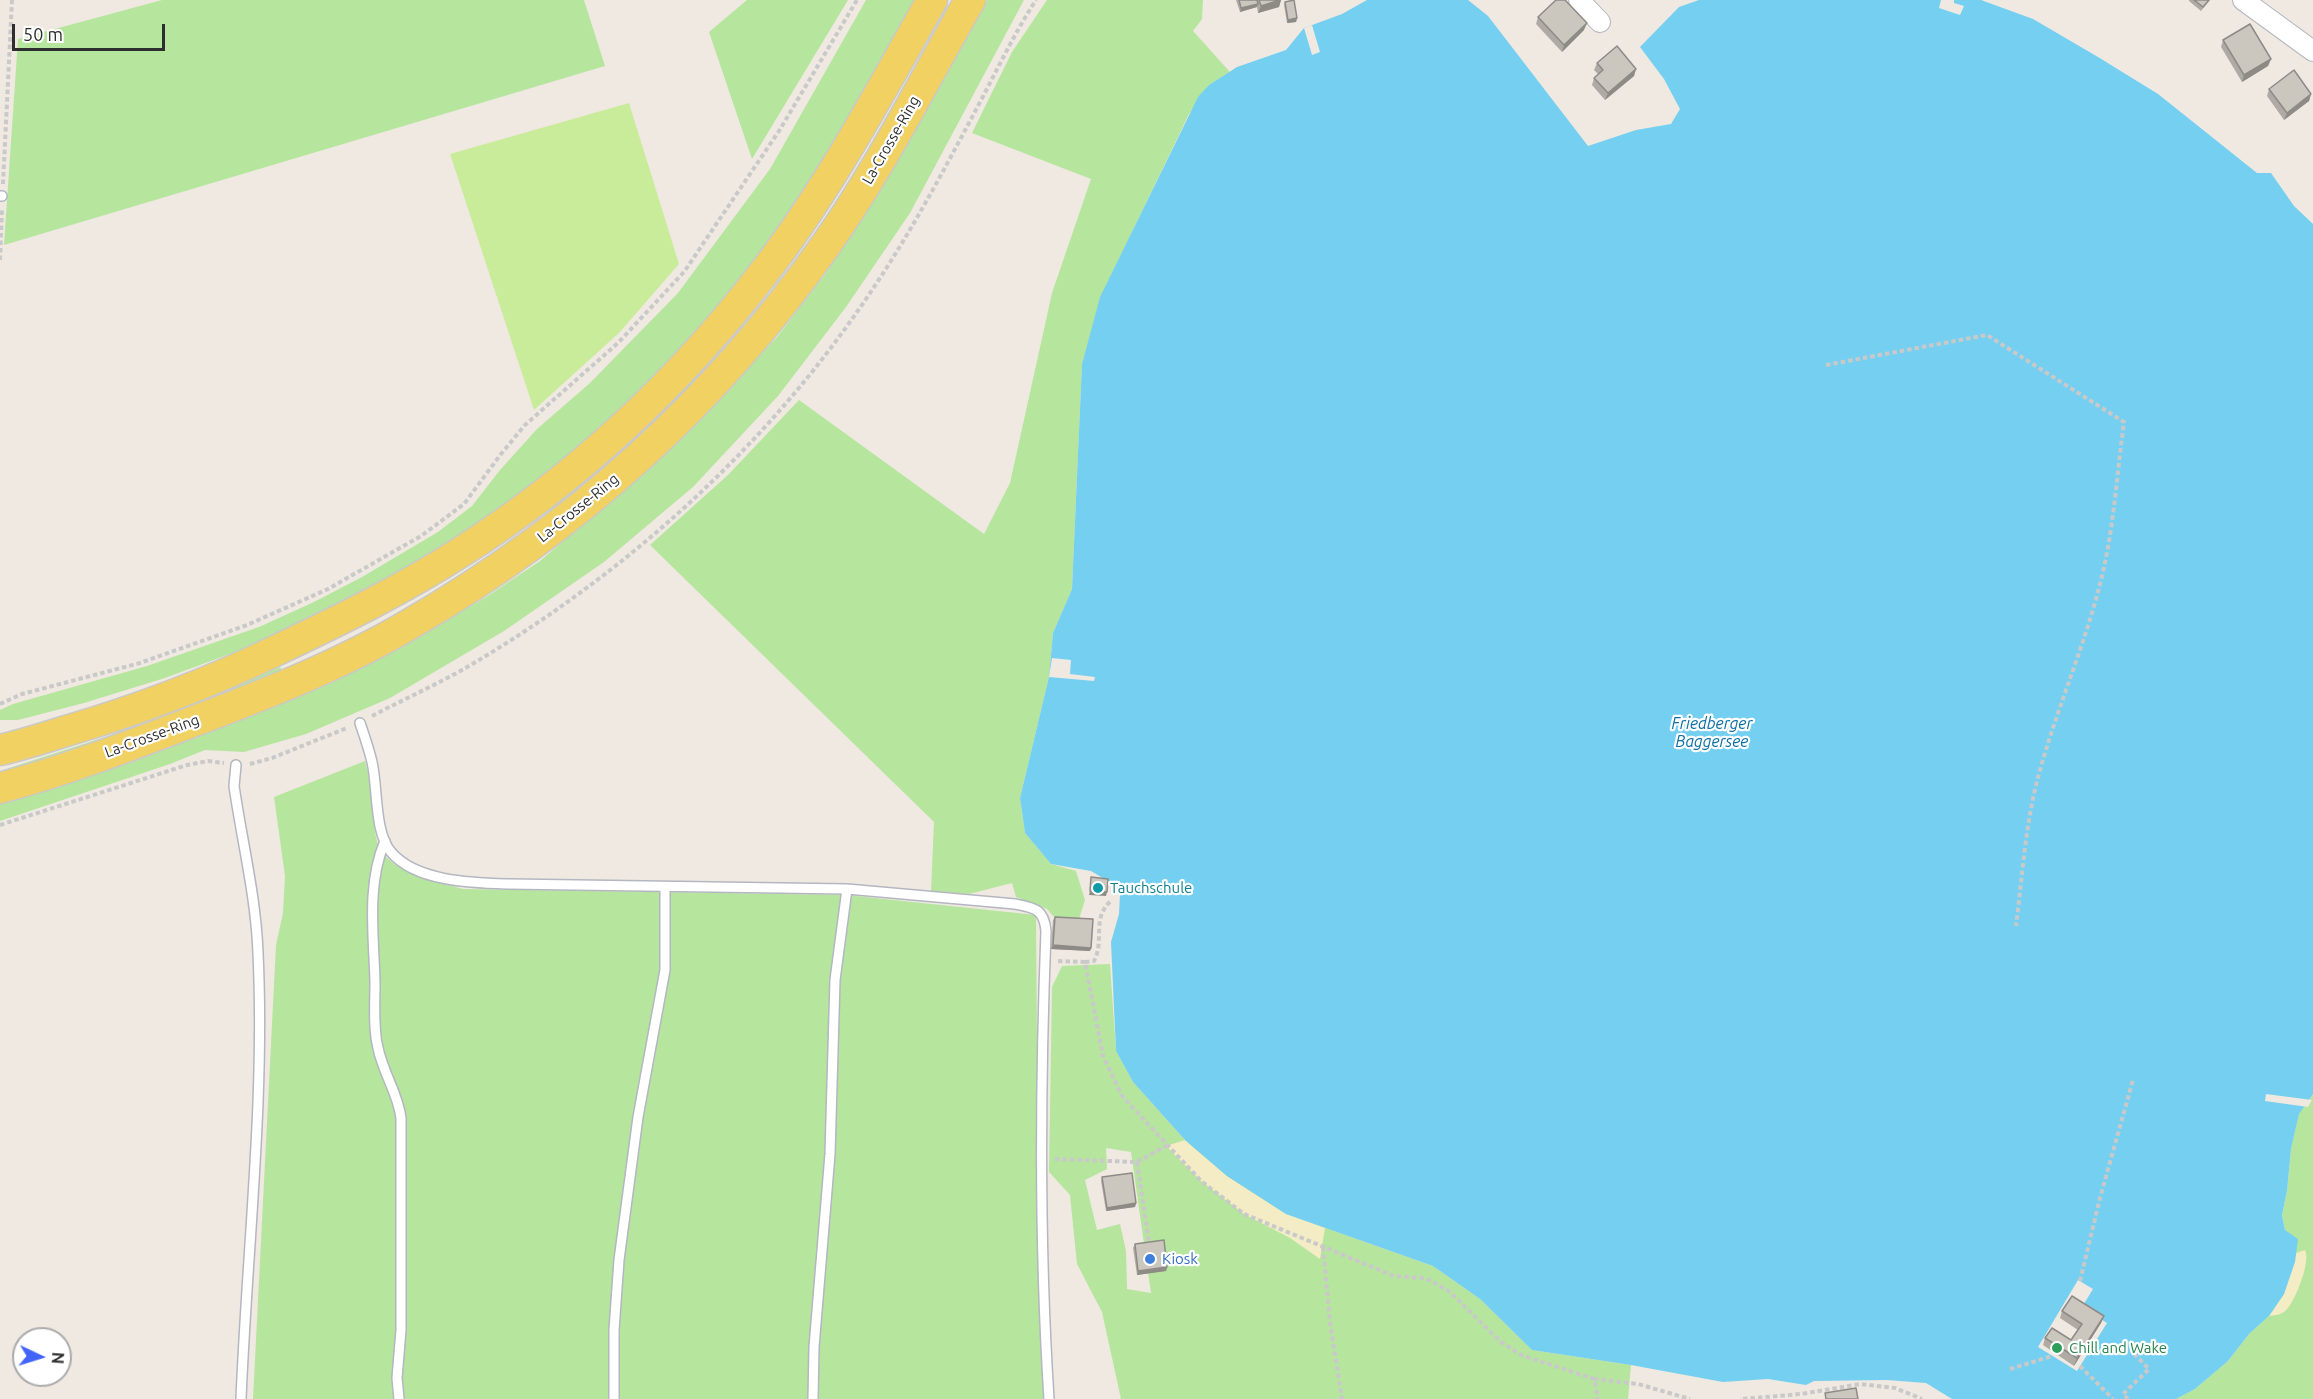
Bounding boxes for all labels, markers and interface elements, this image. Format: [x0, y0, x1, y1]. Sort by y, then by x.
scale bar [15, 12, 168, 50]
text: 50 m [23, 24, 63, 44]
street label: La-Crosse-Ring [858, 93, 924, 187]
street label: La-Crosse-Ring [534, 470, 622, 546]
street label: La-Crosse-Ring [102, 711, 202, 761]
water label: Friedberger Baggersee [1671, 714, 1753, 752]
place label: Tauchschule [1110, 879, 1192, 897]
marker: Tauchschule [1091, 881, 1105, 895]
place label: Kiosk [1162, 1250, 1198, 1268]
marker: Kiosk [1143, 1252, 1157, 1266]
north arrow [12, 1327, 72, 1387]
place label: Chill and Wake [2069, 1339, 2167, 1357]
marker: Chill and Wake [2050, 1341, 2064, 1355]
text: N [49, 1352, 67, 1365]

